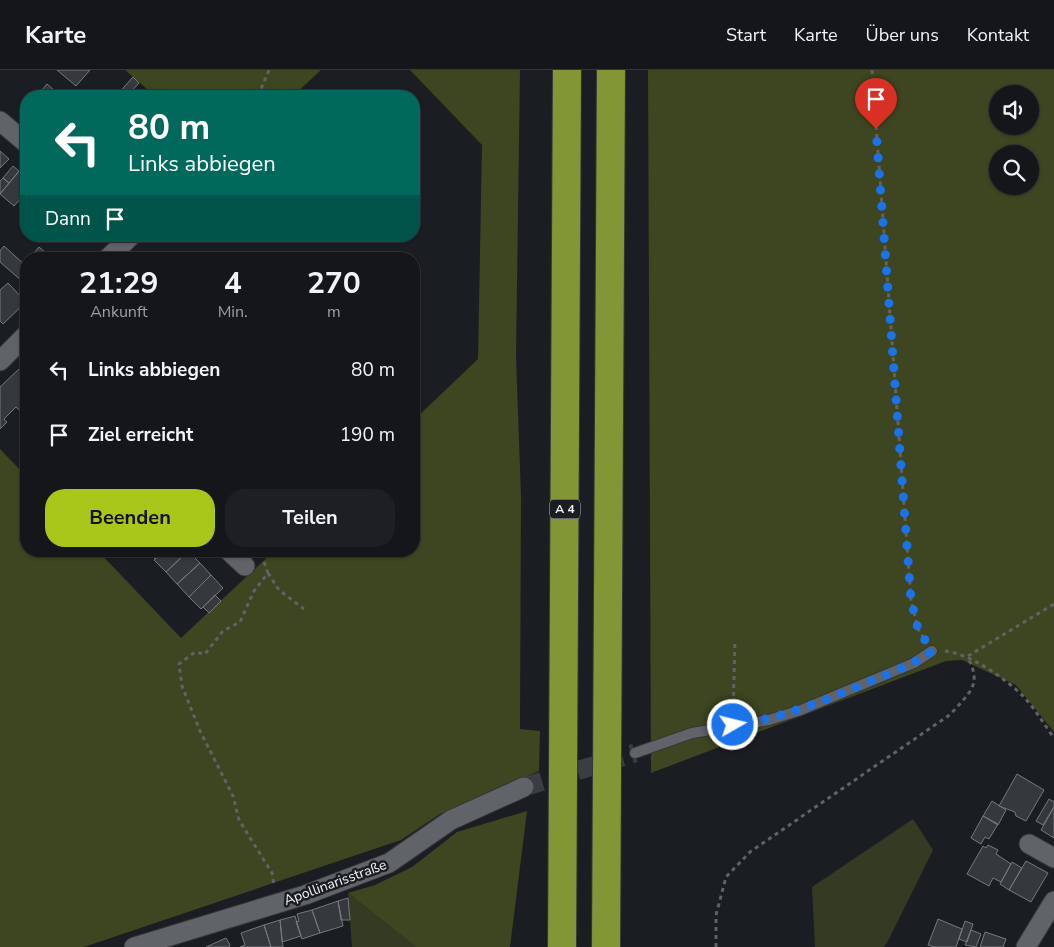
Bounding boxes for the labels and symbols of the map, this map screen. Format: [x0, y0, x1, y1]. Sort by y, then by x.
pin [855, 78, 897, 129]
road number: A 4 [550, 499, 580, 518]
position arrow [706, 698, 758, 750]
street label: Apollinarisstraße [281, 855, 389, 910]

